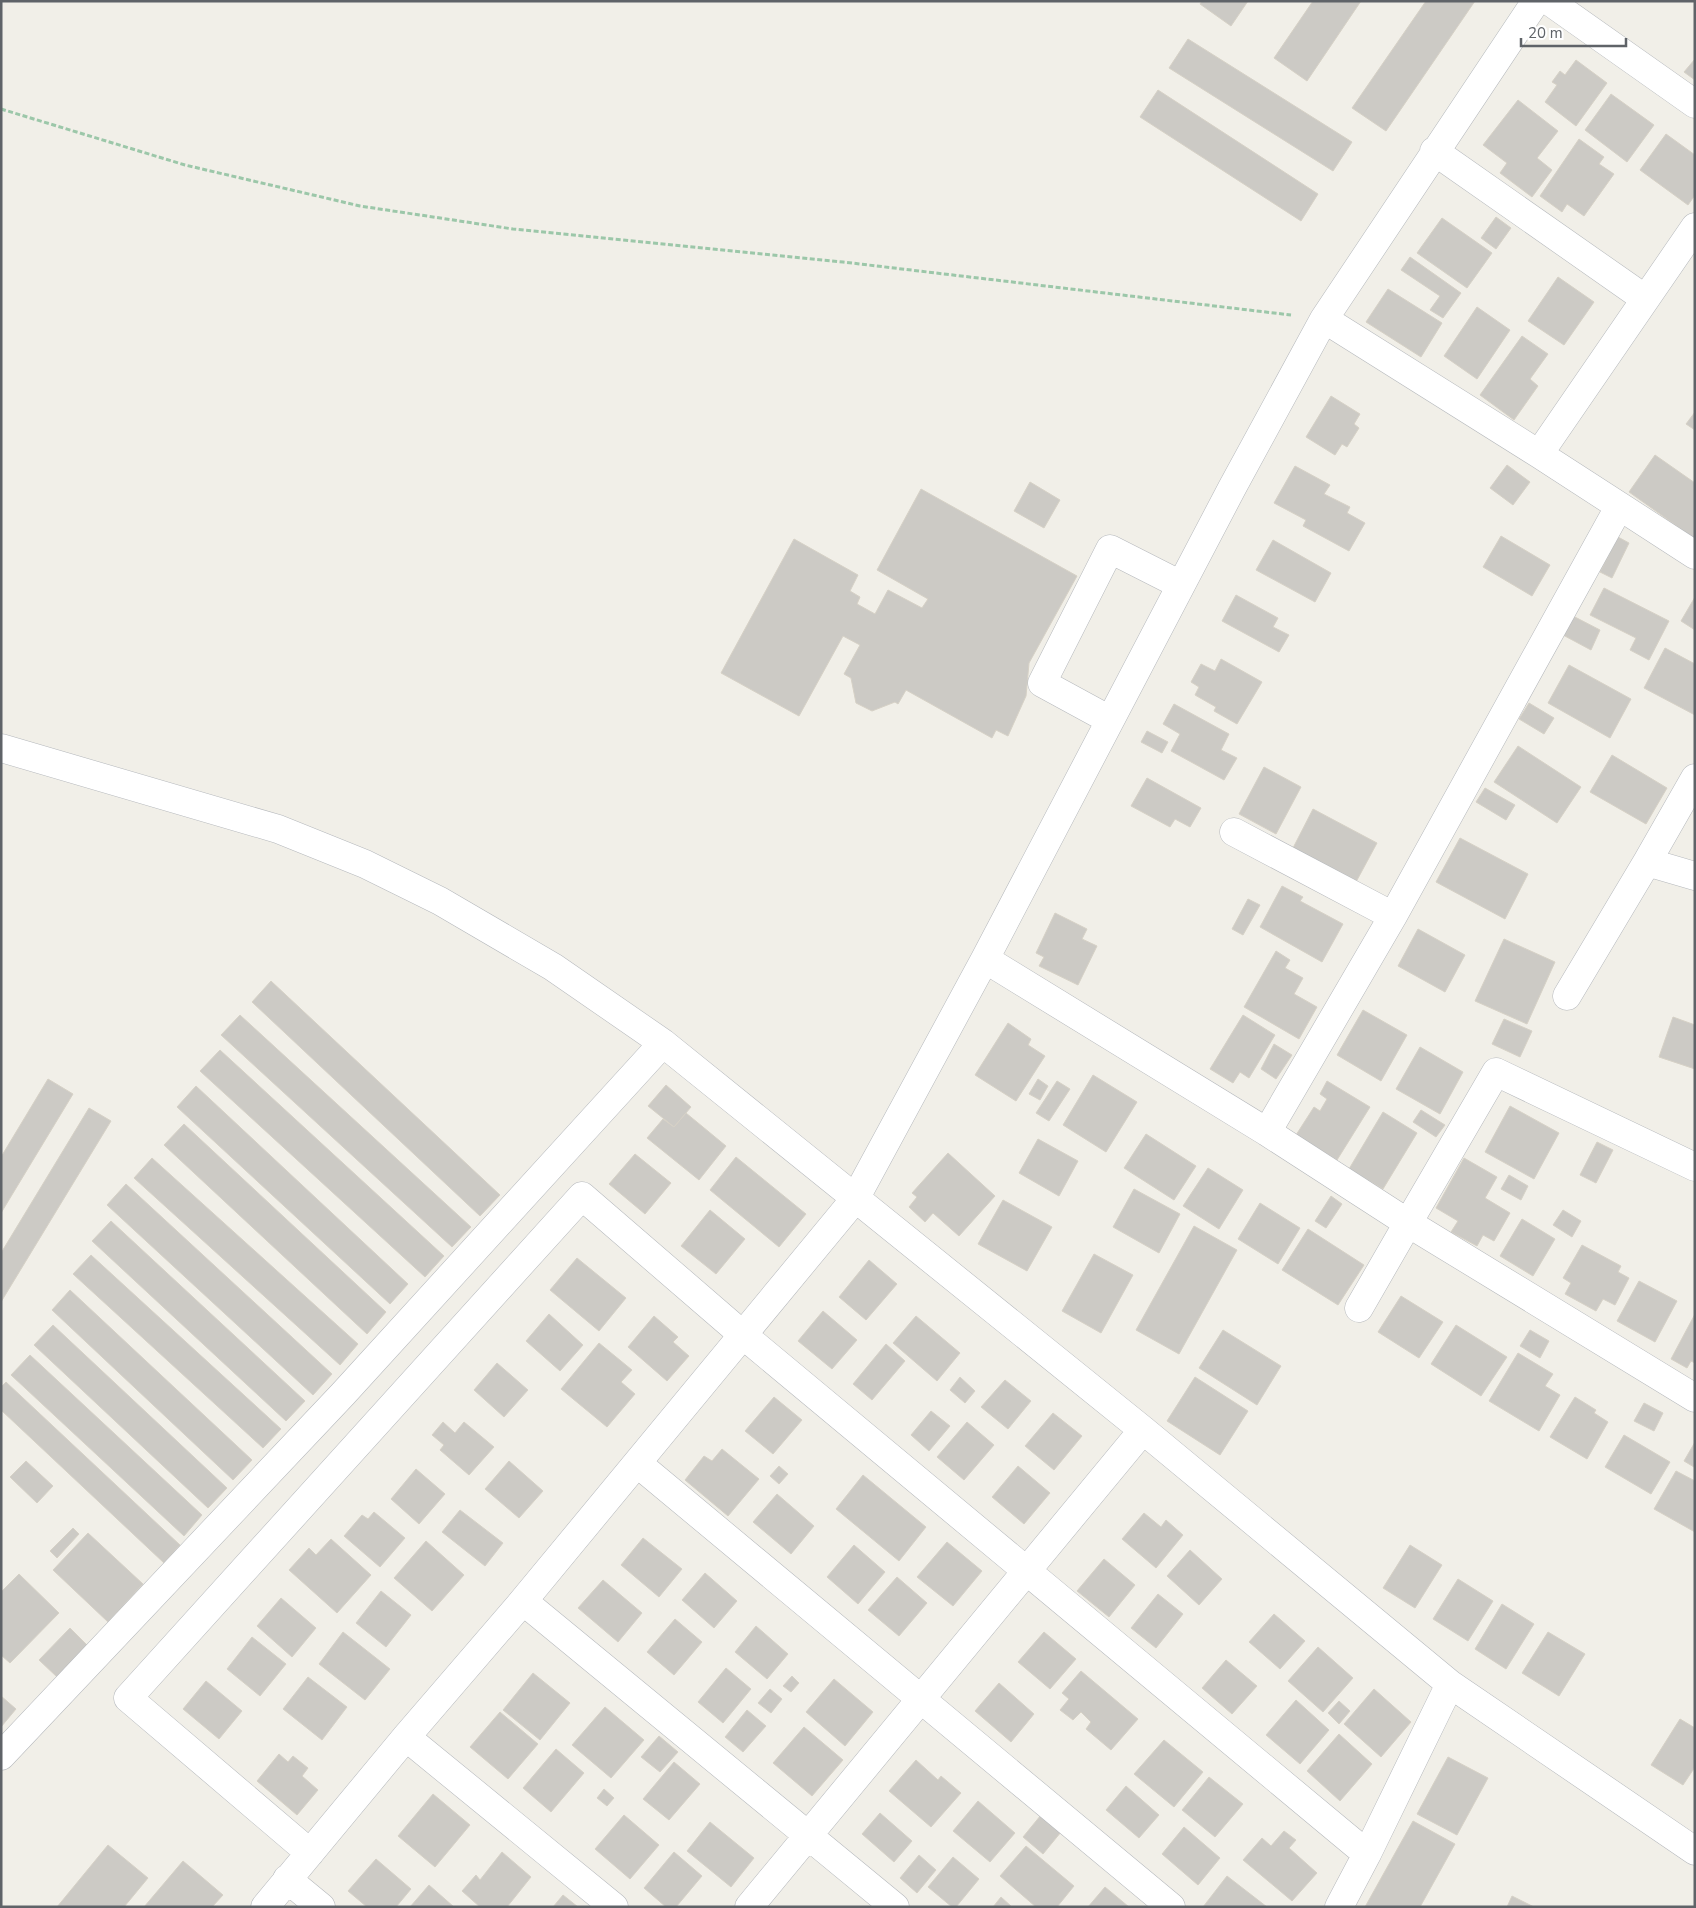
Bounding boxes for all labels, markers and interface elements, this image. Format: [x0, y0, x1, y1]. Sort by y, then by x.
scale bar [1521, 15, 1626, 47]
text: 20 m [1528, 23, 1563, 43]

